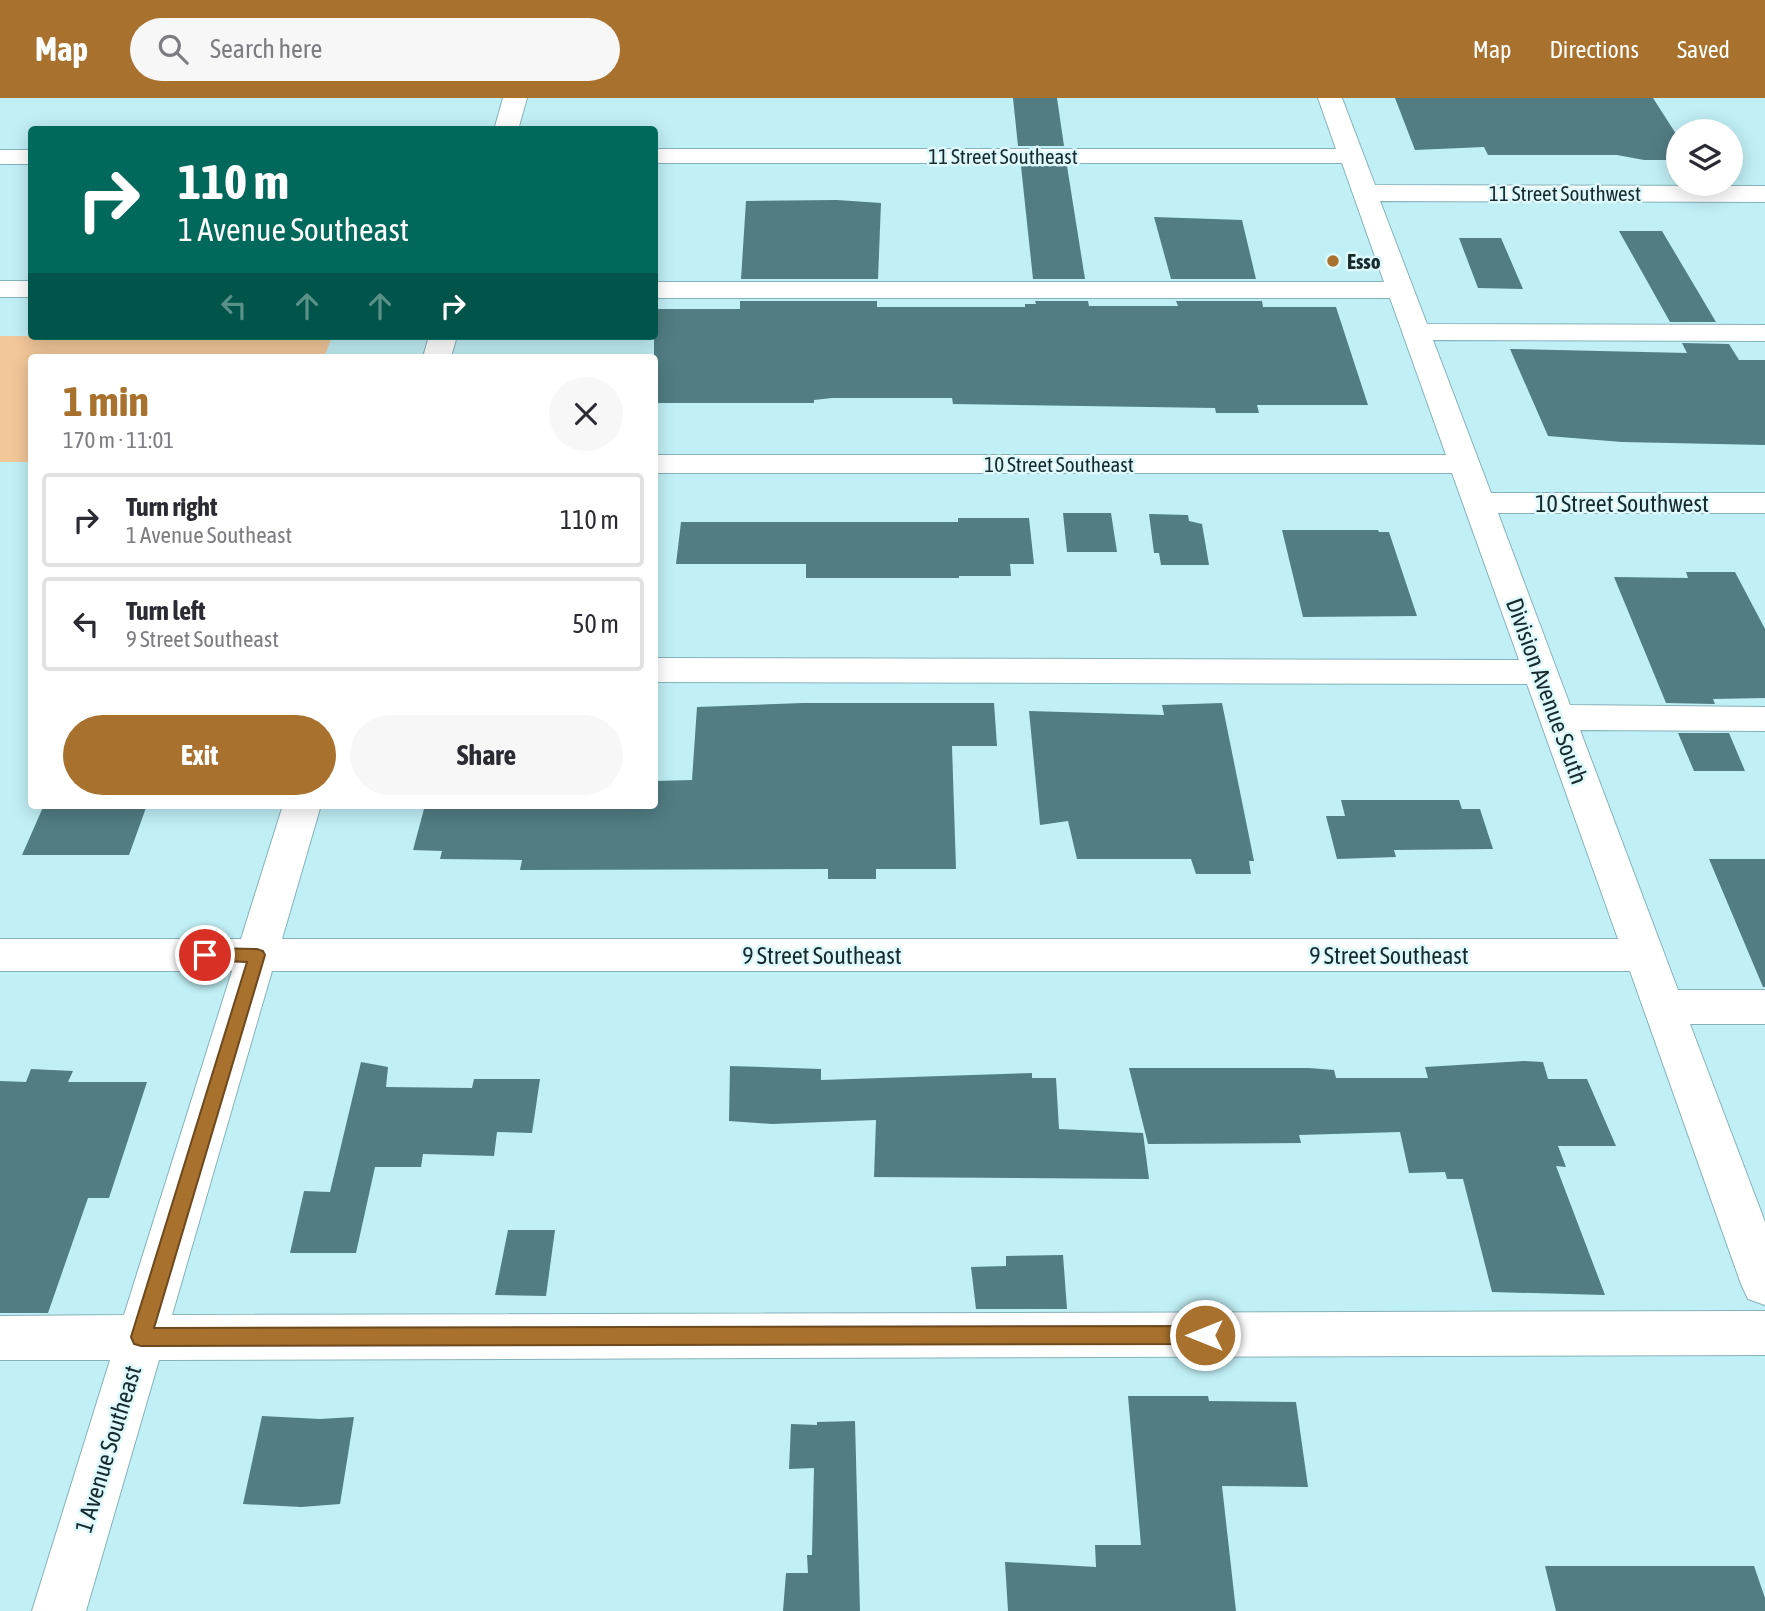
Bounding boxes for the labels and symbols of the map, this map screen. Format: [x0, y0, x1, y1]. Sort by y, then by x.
street label: 11 Street Southeast [928, 144, 1078, 168]
street label: 11 Street Southwest [1489, 181, 1641, 205]
place label: Esso [1347, 249, 1381, 273]
marker: Esso [1325, 253, 1341, 269]
street label: 10 Street Southeast [984, 452, 1134, 476]
street label: 10 Street Southwest [1535, 490, 1709, 517]
street label: Division Avenue South [1501, 594, 1593, 788]
pin [175, 925, 235, 985]
street label: 9 Street Southeast [742, 942, 902, 969]
street label: 9 Street Southeast [1309, 942, 1469, 969]
position arrow [1168, 1298, 1242, 1372]
street label: 1 Avenue Southeast [70, 1362, 146, 1536]

